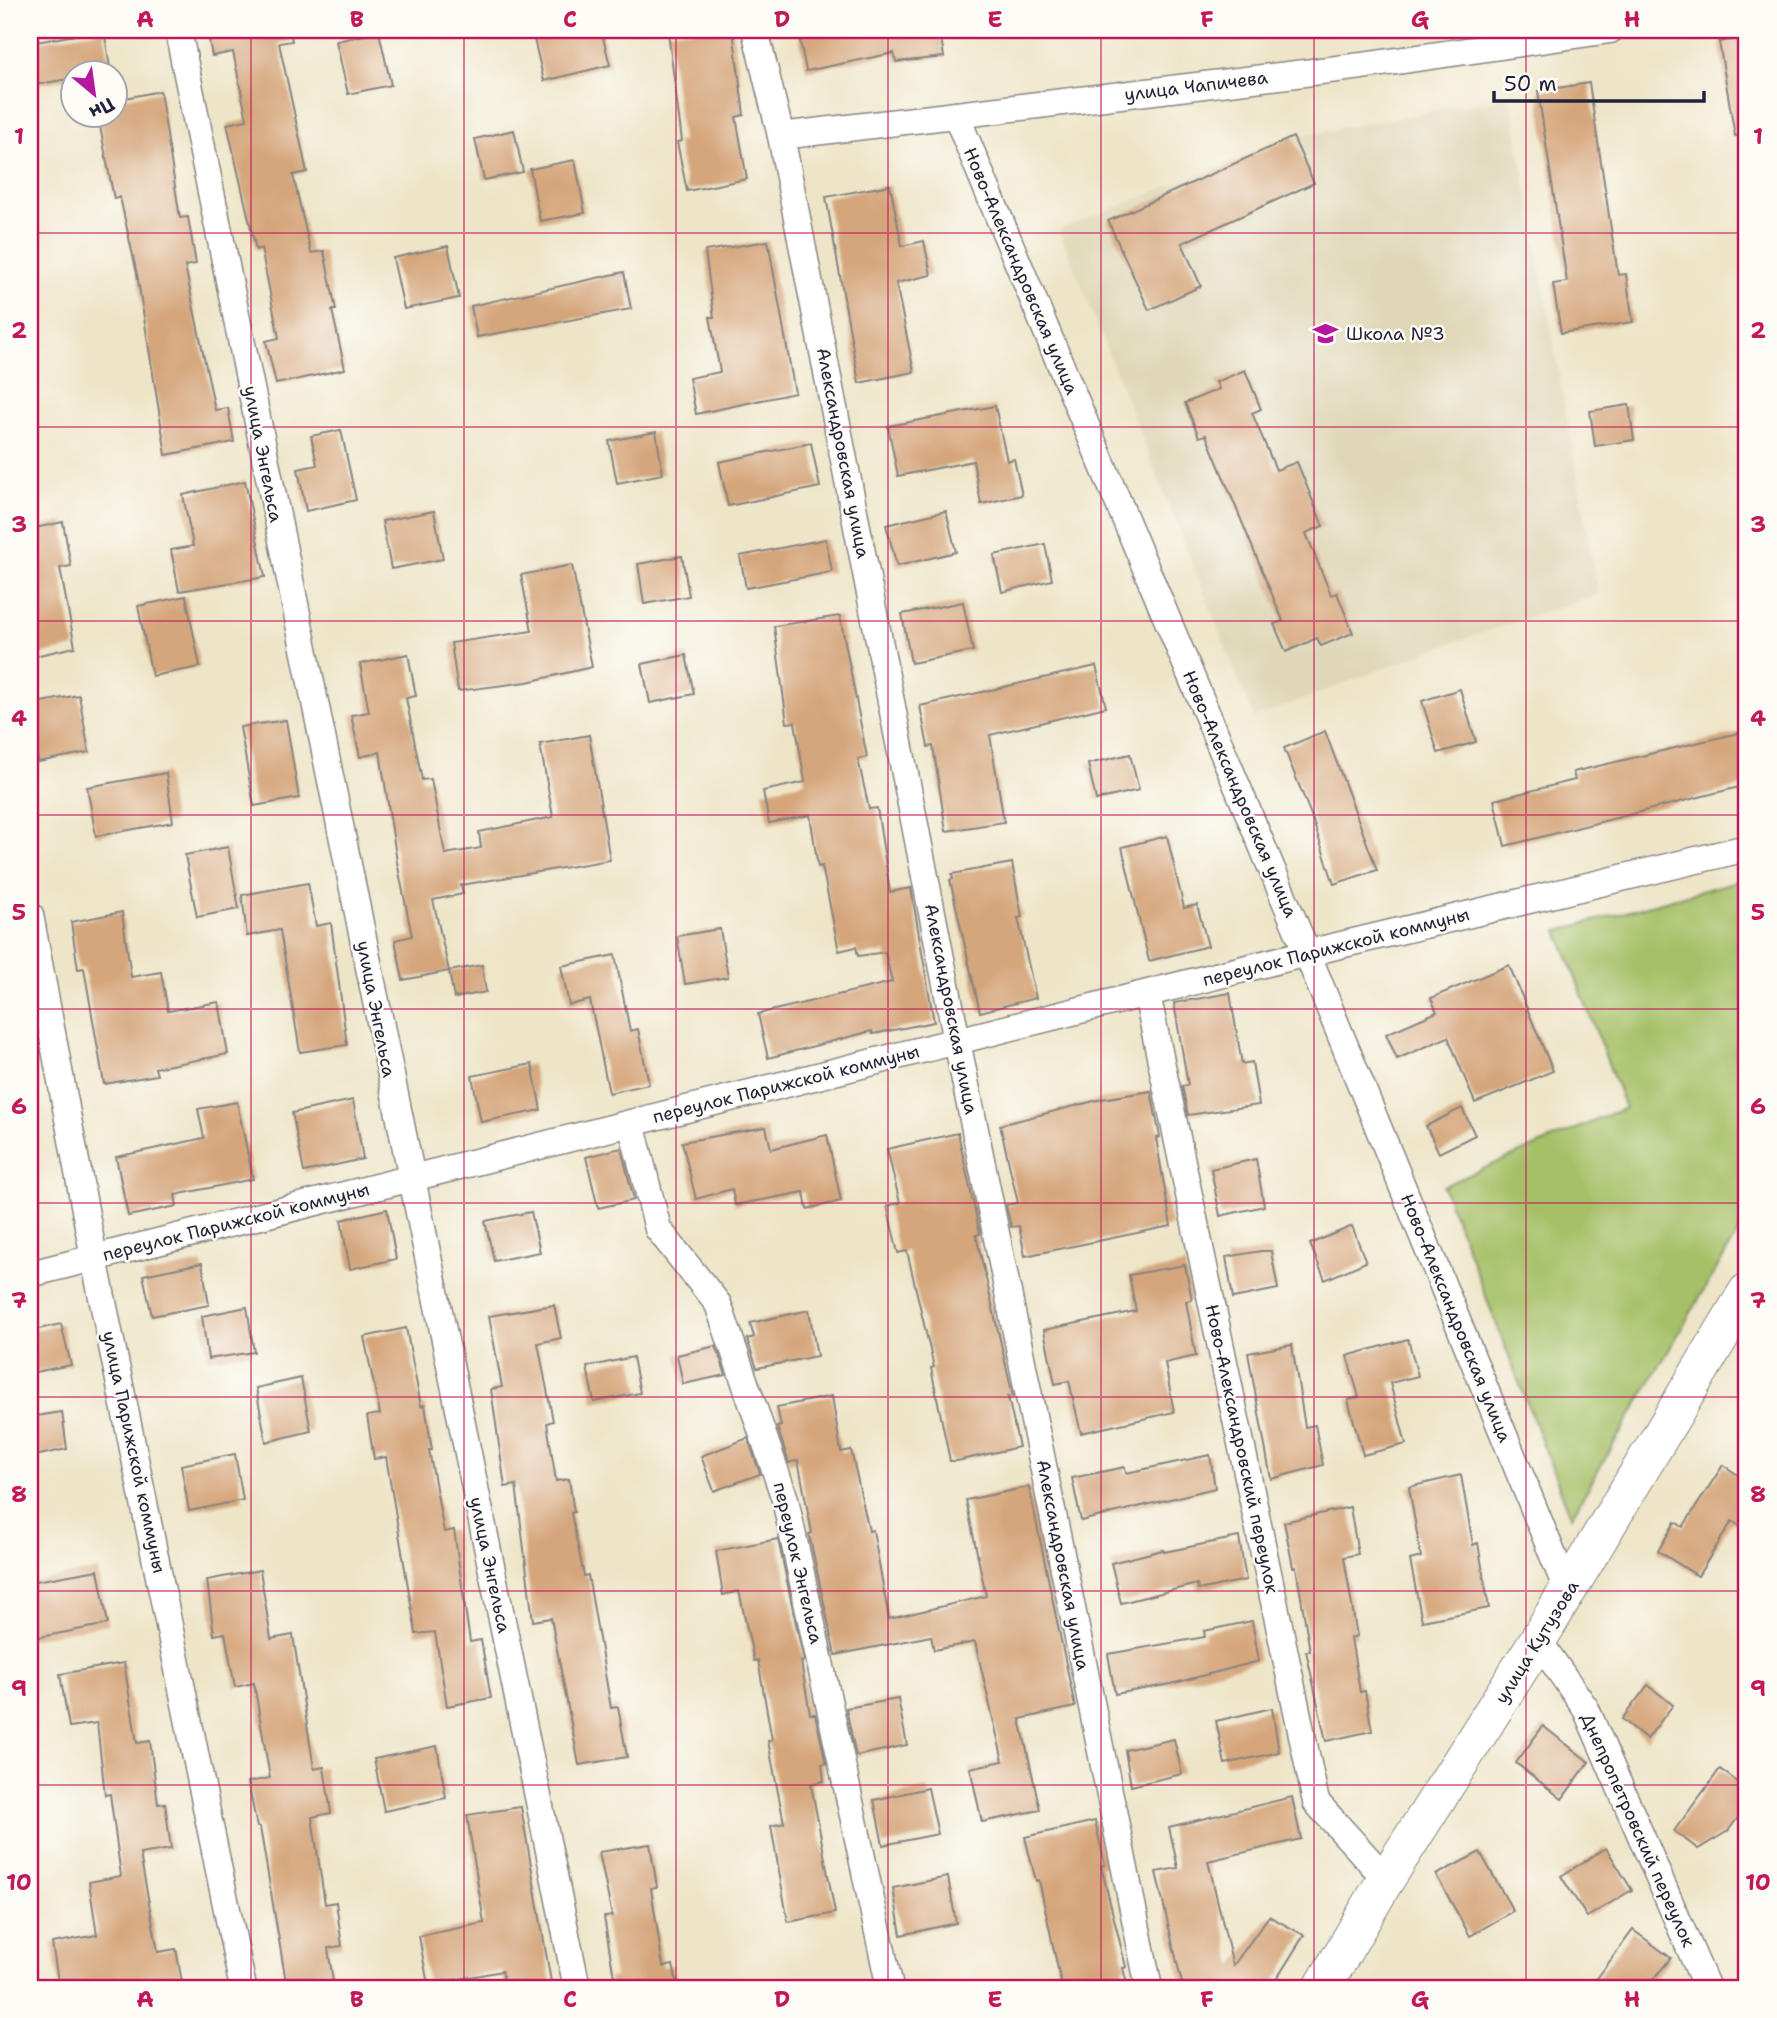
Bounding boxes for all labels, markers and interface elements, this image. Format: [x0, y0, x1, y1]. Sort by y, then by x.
text: A [136, 4, 154, 34]
text: B [350, 4, 364, 34]
text: C [563, 4, 577, 34]
text: D [774, 4, 790, 34]
text: E [987, 4, 1003, 34]
text: F [1200, 4, 1214, 34]
text: G [1411, 4, 1430, 34]
text: H [1624, 4, 1640, 34]
north arrow [60, 60, 130, 130]
scale bar [1494, 60, 1704, 104]
street label: улица Чапичева [1123, 65, 1269, 107]
text: 50 m [1504, 70, 1557, 98]
text: Пн [85, 91, 119, 125]
text: 1 [14, 121, 24, 151]
text: 1 [1753, 121, 1763, 151]
street label: Ново-Александровская улица [958, 144, 1084, 398]
text: 2 [11, 315, 27, 345]
text: 2 [1750, 315, 1766, 345]
school or university icon: Школа №3 [1312, 320, 1340, 348]
place label: Школа №3 [1346, 322, 1445, 346]
street label: Александровская улица [811, 346, 875, 560]
street label: улица Энгельса [238, 384, 288, 524]
text: 3 [11, 509, 27, 539]
text: 3 [1750, 509, 1766, 539]
street label: Ново-Александровская улица [1177, 667, 1303, 921]
text: 4 [11, 703, 27, 733]
text: 4 [1750, 703, 1766, 733]
text: 5 [12, 897, 26, 927]
text: 5 [1751, 897, 1765, 927]
street label: Александровская улица [919, 902, 983, 1116]
street label: переулок Парижской коммуны [1200, 902, 1472, 992]
street label: улица Энгельса [351, 939, 401, 1079]
street label: переулок Парижской коммуны [650, 1039, 922, 1129]
text: 6 [11, 1091, 27, 1121]
text: 6 [1750, 1091, 1766, 1121]
street label: переулок Парижской коммуны [100, 1177, 372, 1267]
street label: Ново-Александровская улица [1395, 1190, 1517, 1446]
text: 7 [11, 1285, 27, 1315]
text: 7 [1750, 1285, 1766, 1315]
street label: Ново-Александровский переулок [1200, 1302, 1285, 1596]
street label: улица Парижской коммуны [97, 1329, 171, 1575]
street label: Александровская улица [1031, 1458, 1095, 1672]
text: 8 [11, 1479, 27, 1509]
text: 8 [1750, 1479, 1766, 1509]
street label: переулок Энгельса [768, 1480, 828, 1646]
street label: улица Энгельса [464, 1495, 516, 1635]
street label: улица Кутузова [1489, 1576, 1585, 1708]
text: 9 [11, 1673, 27, 1703]
text: 9 [1750, 1673, 1766, 1703]
street label: Днепропетровский переулок [1575, 1709, 1701, 1951]
text: 10 [6, 1867, 32, 1897]
text: 10 [1745, 1867, 1771, 1897]
text: A [136, 1984, 154, 2014]
text: B [350, 1984, 364, 2014]
text: C [563, 1984, 577, 2014]
text: D [774, 1984, 790, 2014]
text: E [987, 1984, 1003, 2014]
text: F [1200, 1984, 1214, 2014]
text: G [1411, 1984, 1430, 2014]
text: H [1624, 1984, 1640, 2014]

